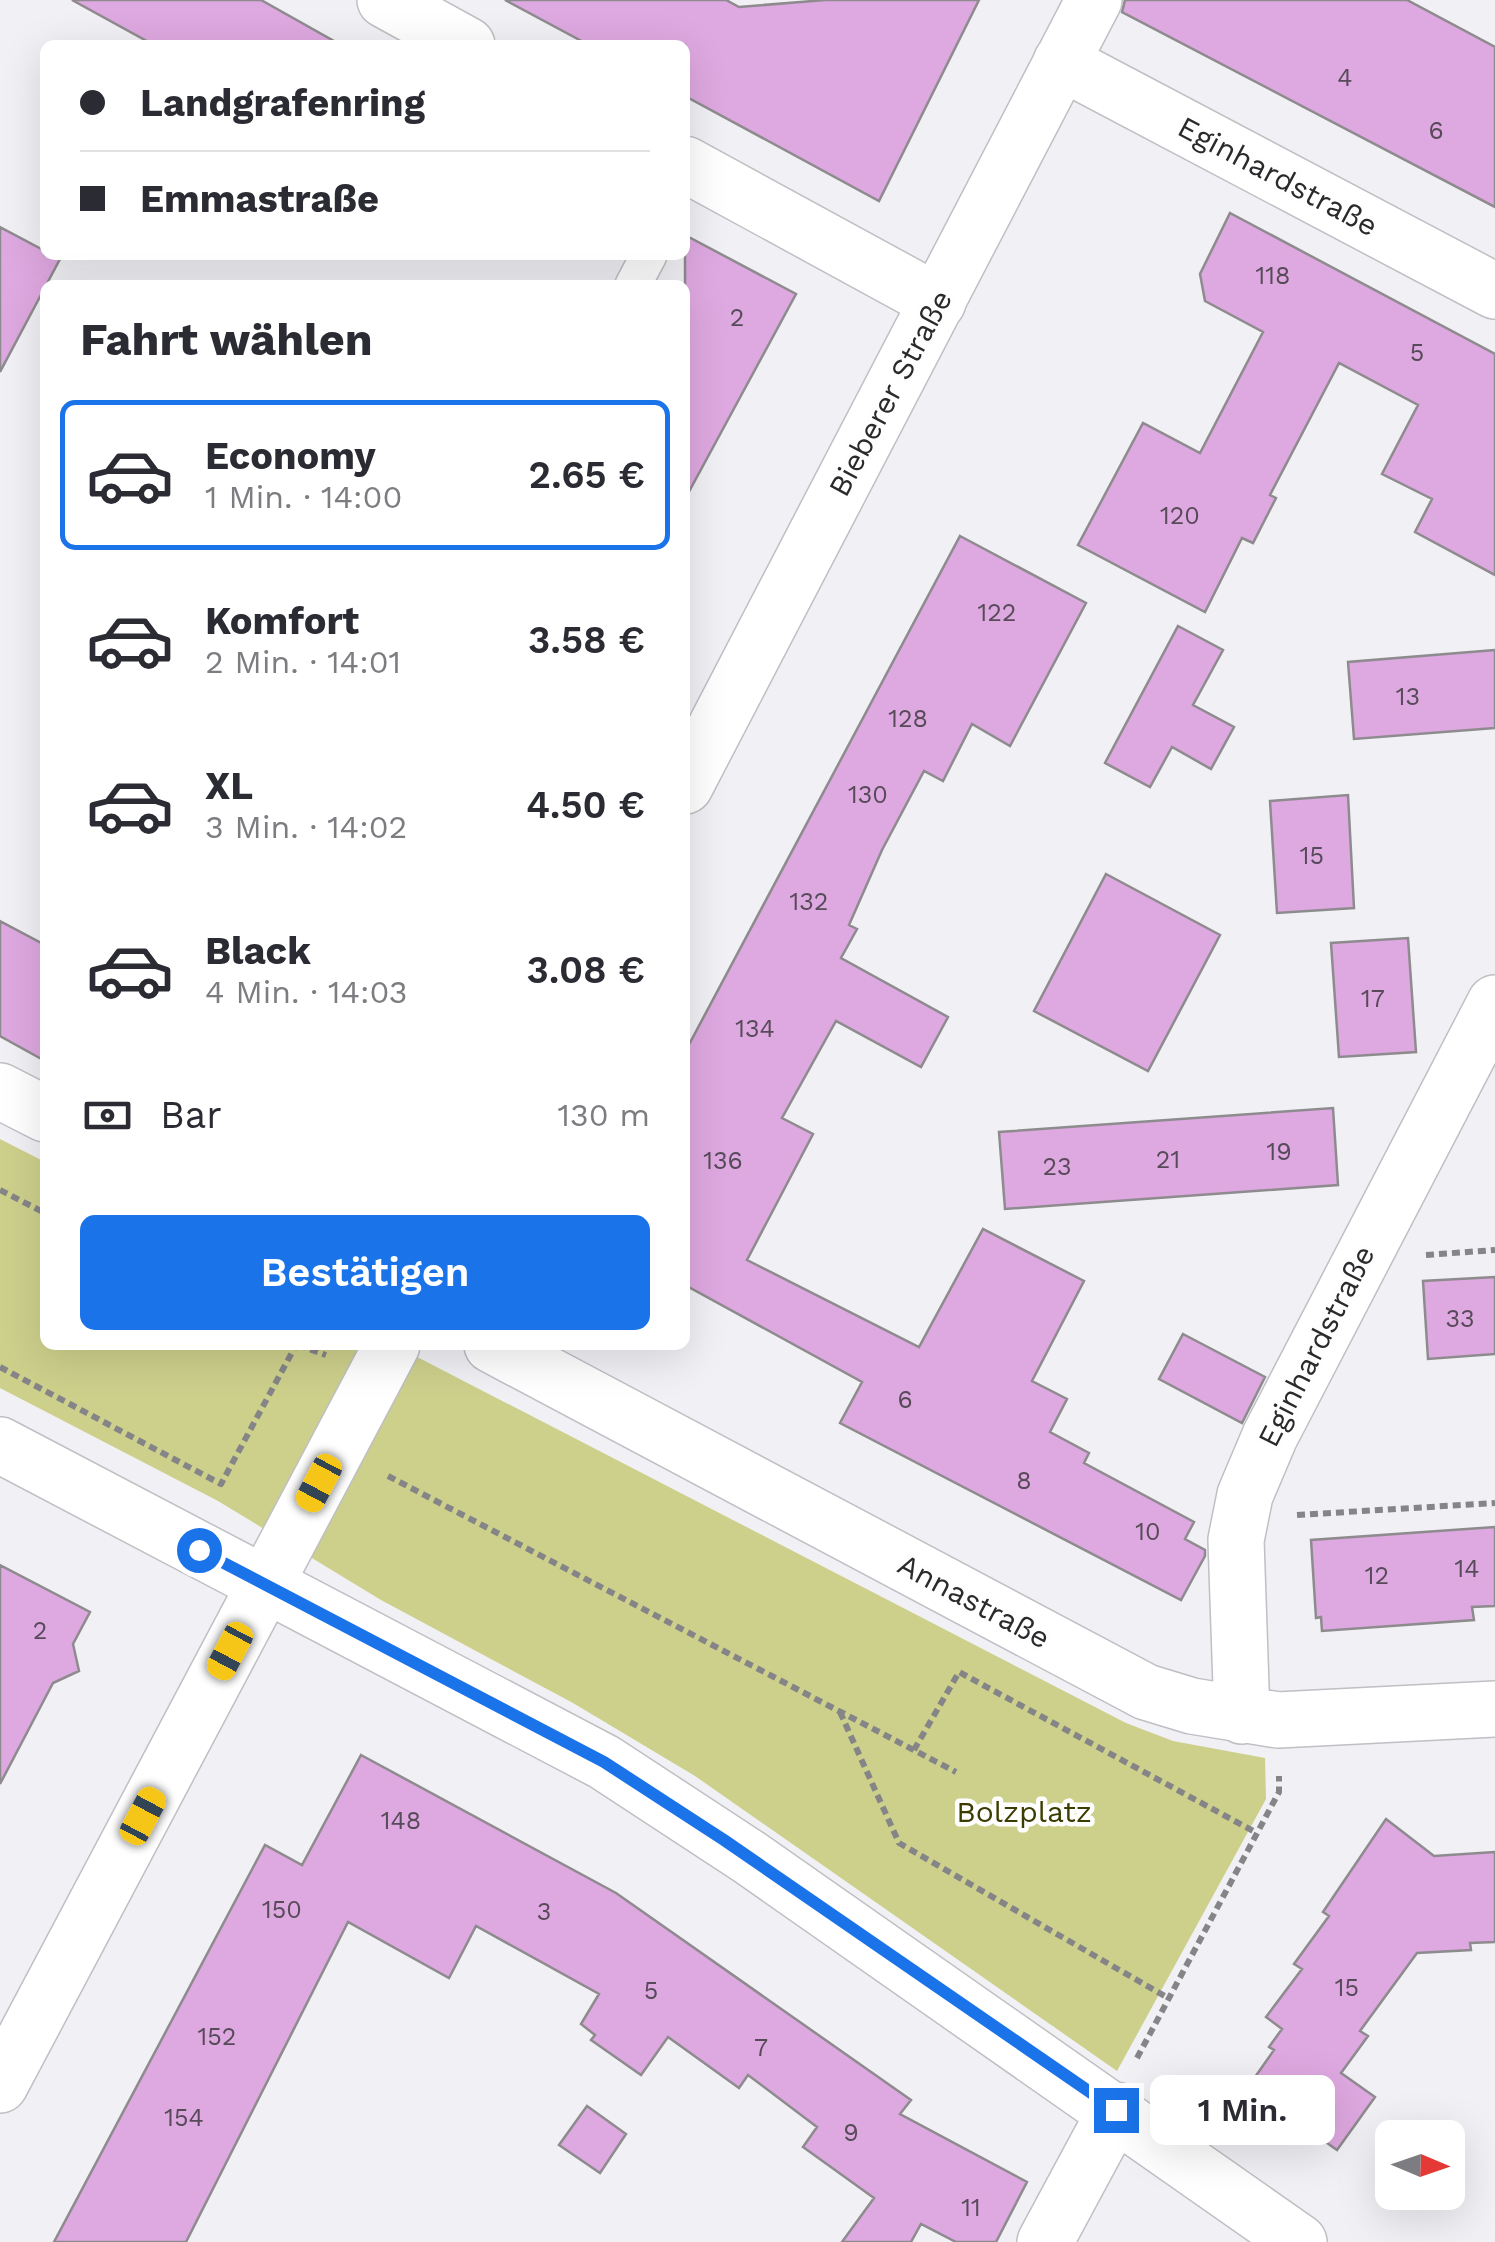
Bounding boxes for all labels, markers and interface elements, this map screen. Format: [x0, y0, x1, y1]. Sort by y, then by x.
house number: 4 [1337, 63, 1353, 92]
text: Landgrafenring [140, 81, 425, 125]
street label: Eginhardstraße [1172, 109, 1384, 243]
house number: 6 [1428, 116, 1444, 145]
text: Emmastraße [140, 177, 379, 221]
house number: 118 [1256, 261, 1290, 290]
street label: Bieberer Straße [821, 284, 959, 502]
house number: 2 [730, 303, 744, 332]
text: Fahrt wählen [80, 313, 373, 366]
house number: 5 [1410, 338, 1424, 367]
icon: car [85, 430, 175, 520]
text: Economy [205, 434, 376, 478]
text: 2.65 € [529, 453, 645, 497]
text: 1 Min. · 14:00 [205, 478, 402, 516]
house number: 120 [1160, 501, 1200, 530]
icon: car [85, 595, 175, 685]
house number: 122 [978, 598, 1016, 627]
text: Komfort [205, 599, 359, 643]
text: 3.58 € [528, 618, 645, 662]
text: 2 Min. · 14:01 [205, 643, 401, 681]
house number: 13 [1396, 682, 1420, 711]
house number: 128 [888, 704, 928, 733]
icon: car [85, 760, 175, 850]
text: XL [205, 764, 253, 808]
house number: 130 [848, 780, 888, 809]
text: 4.50 € [526, 783, 645, 827]
text: 3 Min. · 14:02 [205, 808, 407, 846]
house number: 15 [1300, 841, 1324, 870]
house number: 132 [790, 887, 828, 916]
icon: car [85, 925, 175, 1015]
text: Black [205, 929, 311, 973]
text: 3.08 € [526, 948, 645, 992]
text: 4 Min. · 14:03 [205, 973, 407, 1011]
house number: 17 [1361, 984, 1385, 1013]
house number: 134 [735, 1014, 775, 1043]
icon: cash [80, 1088, 135, 1143]
text: Bar [160, 1093, 222, 1137]
text: 130 m [558, 1096, 650, 1134]
house number: 19 [1266, 1137, 1292, 1166]
house number: 21 [1156, 1145, 1180, 1174]
house number: 136 [703, 1146, 743, 1175]
house number: 23 [1042, 1152, 1072, 1181]
button: Bestätigen [80, 1215, 650, 1330]
street label: Eginhardstraße [1250, 1240, 1382, 1452]
house number: 33 [1445, 1304, 1475, 1333]
house number: 6 [897, 1385, 913, 1414]
car [292, 1449, 346, 1517]
house number: 8 [1016, 1466, 1032, 1495]
house number: 10 [1135, 1517, 1161, 1546]
route start [177, 1528, 222, 1573]
street label: Annastraße [892, 1546, 1056, 1656]
house number: 14 [1454, 1554, 1480, 1583]
house number: 12 [1365, 1561, 1389, 1590]
house number: 2 [33, 1616, 47, 1645]
car [203, 1617, 257, 1685]
car [116, 1782, 170, 1850]
park label: Bolzplatz [956, 1794, 1092, 1829]
house number: 148 [381, 1806, 421, 1835]
house number: 150 [262, 1895, 302, 1924]
house number: 3 [537, 1897, 551, 1926]
house number: 15 [1335, 1973, 1359, 2002]
house number: 5 [644, 1976, 658, 2005]
house number: 152 [198, 2022, 236, 2051]
house number: 7 [754, 2033, 768, 2062]
callout: 1 Min. [1151, 2075, 1336, 2145]
route end [1094, 2088, 1139, 2133]
text: 1 Min. [1198, 2091, 1287, 2129]
house number: 154 [164, 2103, 204, 2132]
house number: 9 [843, 2118, 859, 2147]
north arrow [1375, 2120, 1465, 2210]
map controls [1375, 2120, 1465, 2210]
house number: 11 [961, 2193, 981, 2222]

